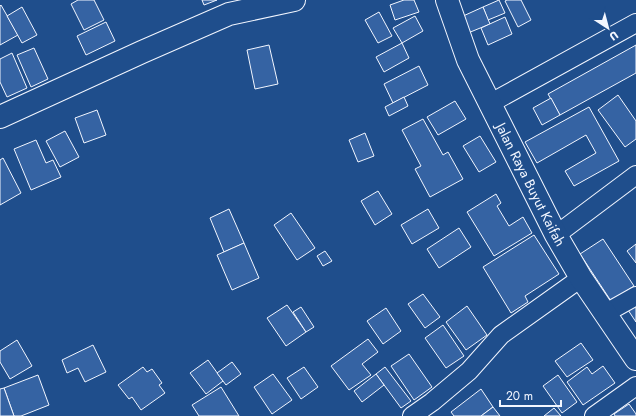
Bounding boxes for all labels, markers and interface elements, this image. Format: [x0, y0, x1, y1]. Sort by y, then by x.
north arrow [588, 8, 628, 48]
text: U [606, 27, 622, 45]
street label: Jalan Raya Buyut Kaifah [490, 118, 570, 250]
scale bar [500, 382, 561, 408]
text: 20 m [506, 387, 533, 405]

